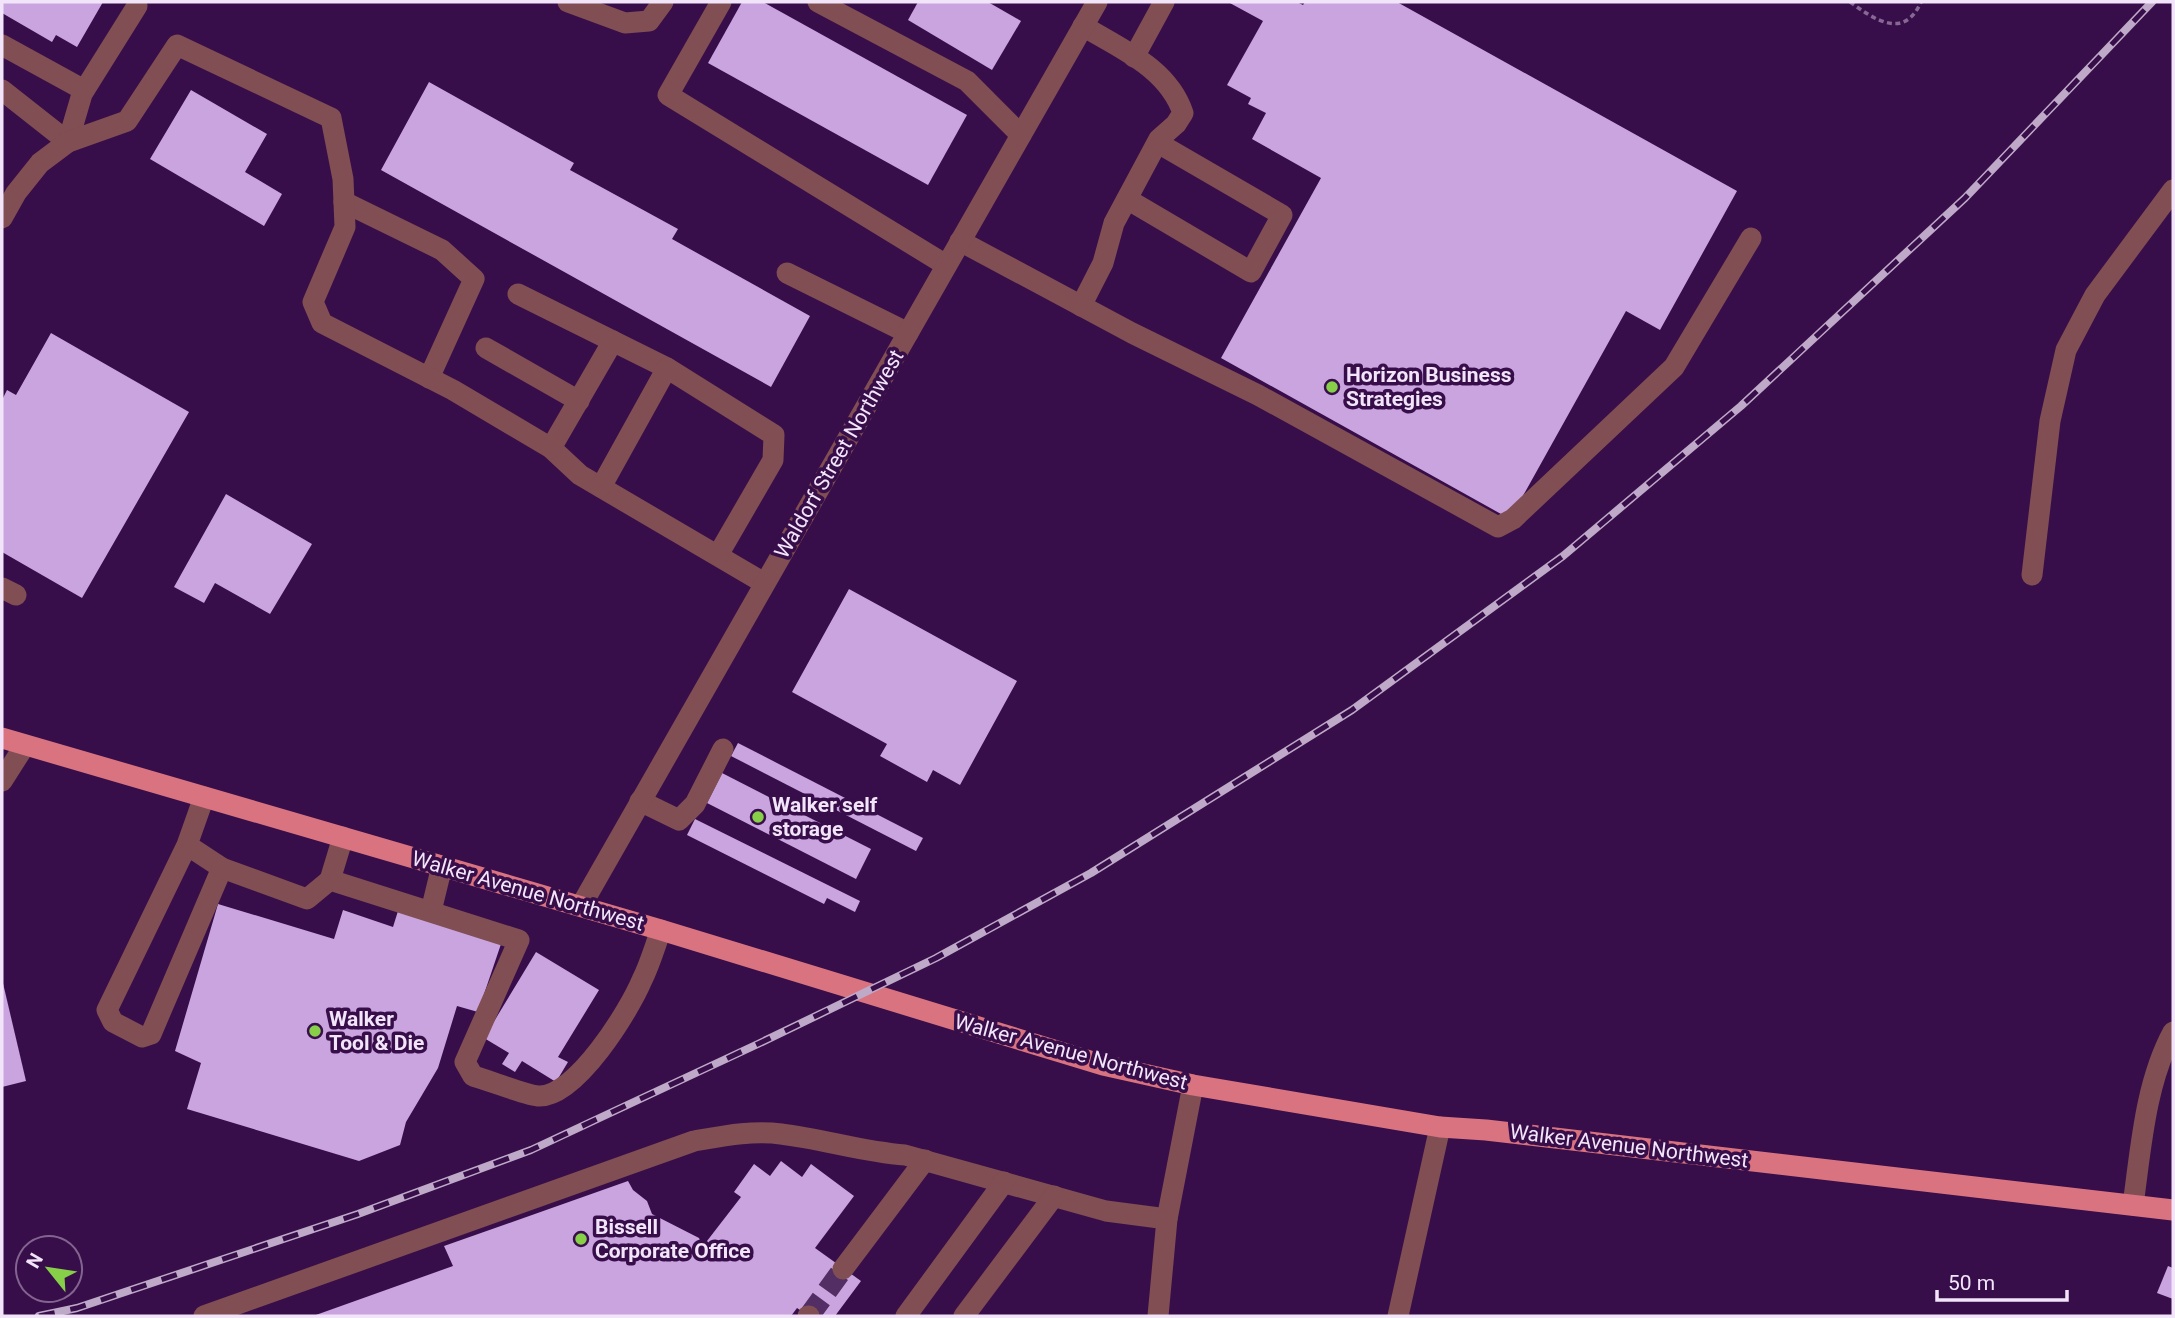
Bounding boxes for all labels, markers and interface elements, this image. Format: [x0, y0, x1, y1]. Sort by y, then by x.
street label: Waldorf Street Northwest [769, 345, 909, 562]
place label: Horizon Business Strategies [1346, 363, 1512, 411]
marker: Horizon Business Strategies [1324, 379, 1340, 395]
place label: Walker self storage [772, 793, 878, 841]
marker: Walker self storage [750, 809, 766, 825]
street label: Walker Avenue Northwest [409, 846, 647, 936]
place label: Walker Tool & Die [329, 1007, 424, 1055]
street label: Walker Avenue Northwest [952, 1009, 1190, 1095]
marker: Walker Tool & Die [307, 1023, 323, 1039]
street label: Walker Avenue Northwest [1508, 1119, 1750, 1173]
place label: Bissell Corporate Office [595, 1215, 751, 1263]
marker: Bissell Corporate Office [573, 1231, 589, 1247]
north arrow [14, 1234, 84, 1304]
text: N [21, 1249, 48, 1272]
scale bar [1937, 1258, 2066, 1302]
text: 50 m [1948, 1271, 1995, 1295]

